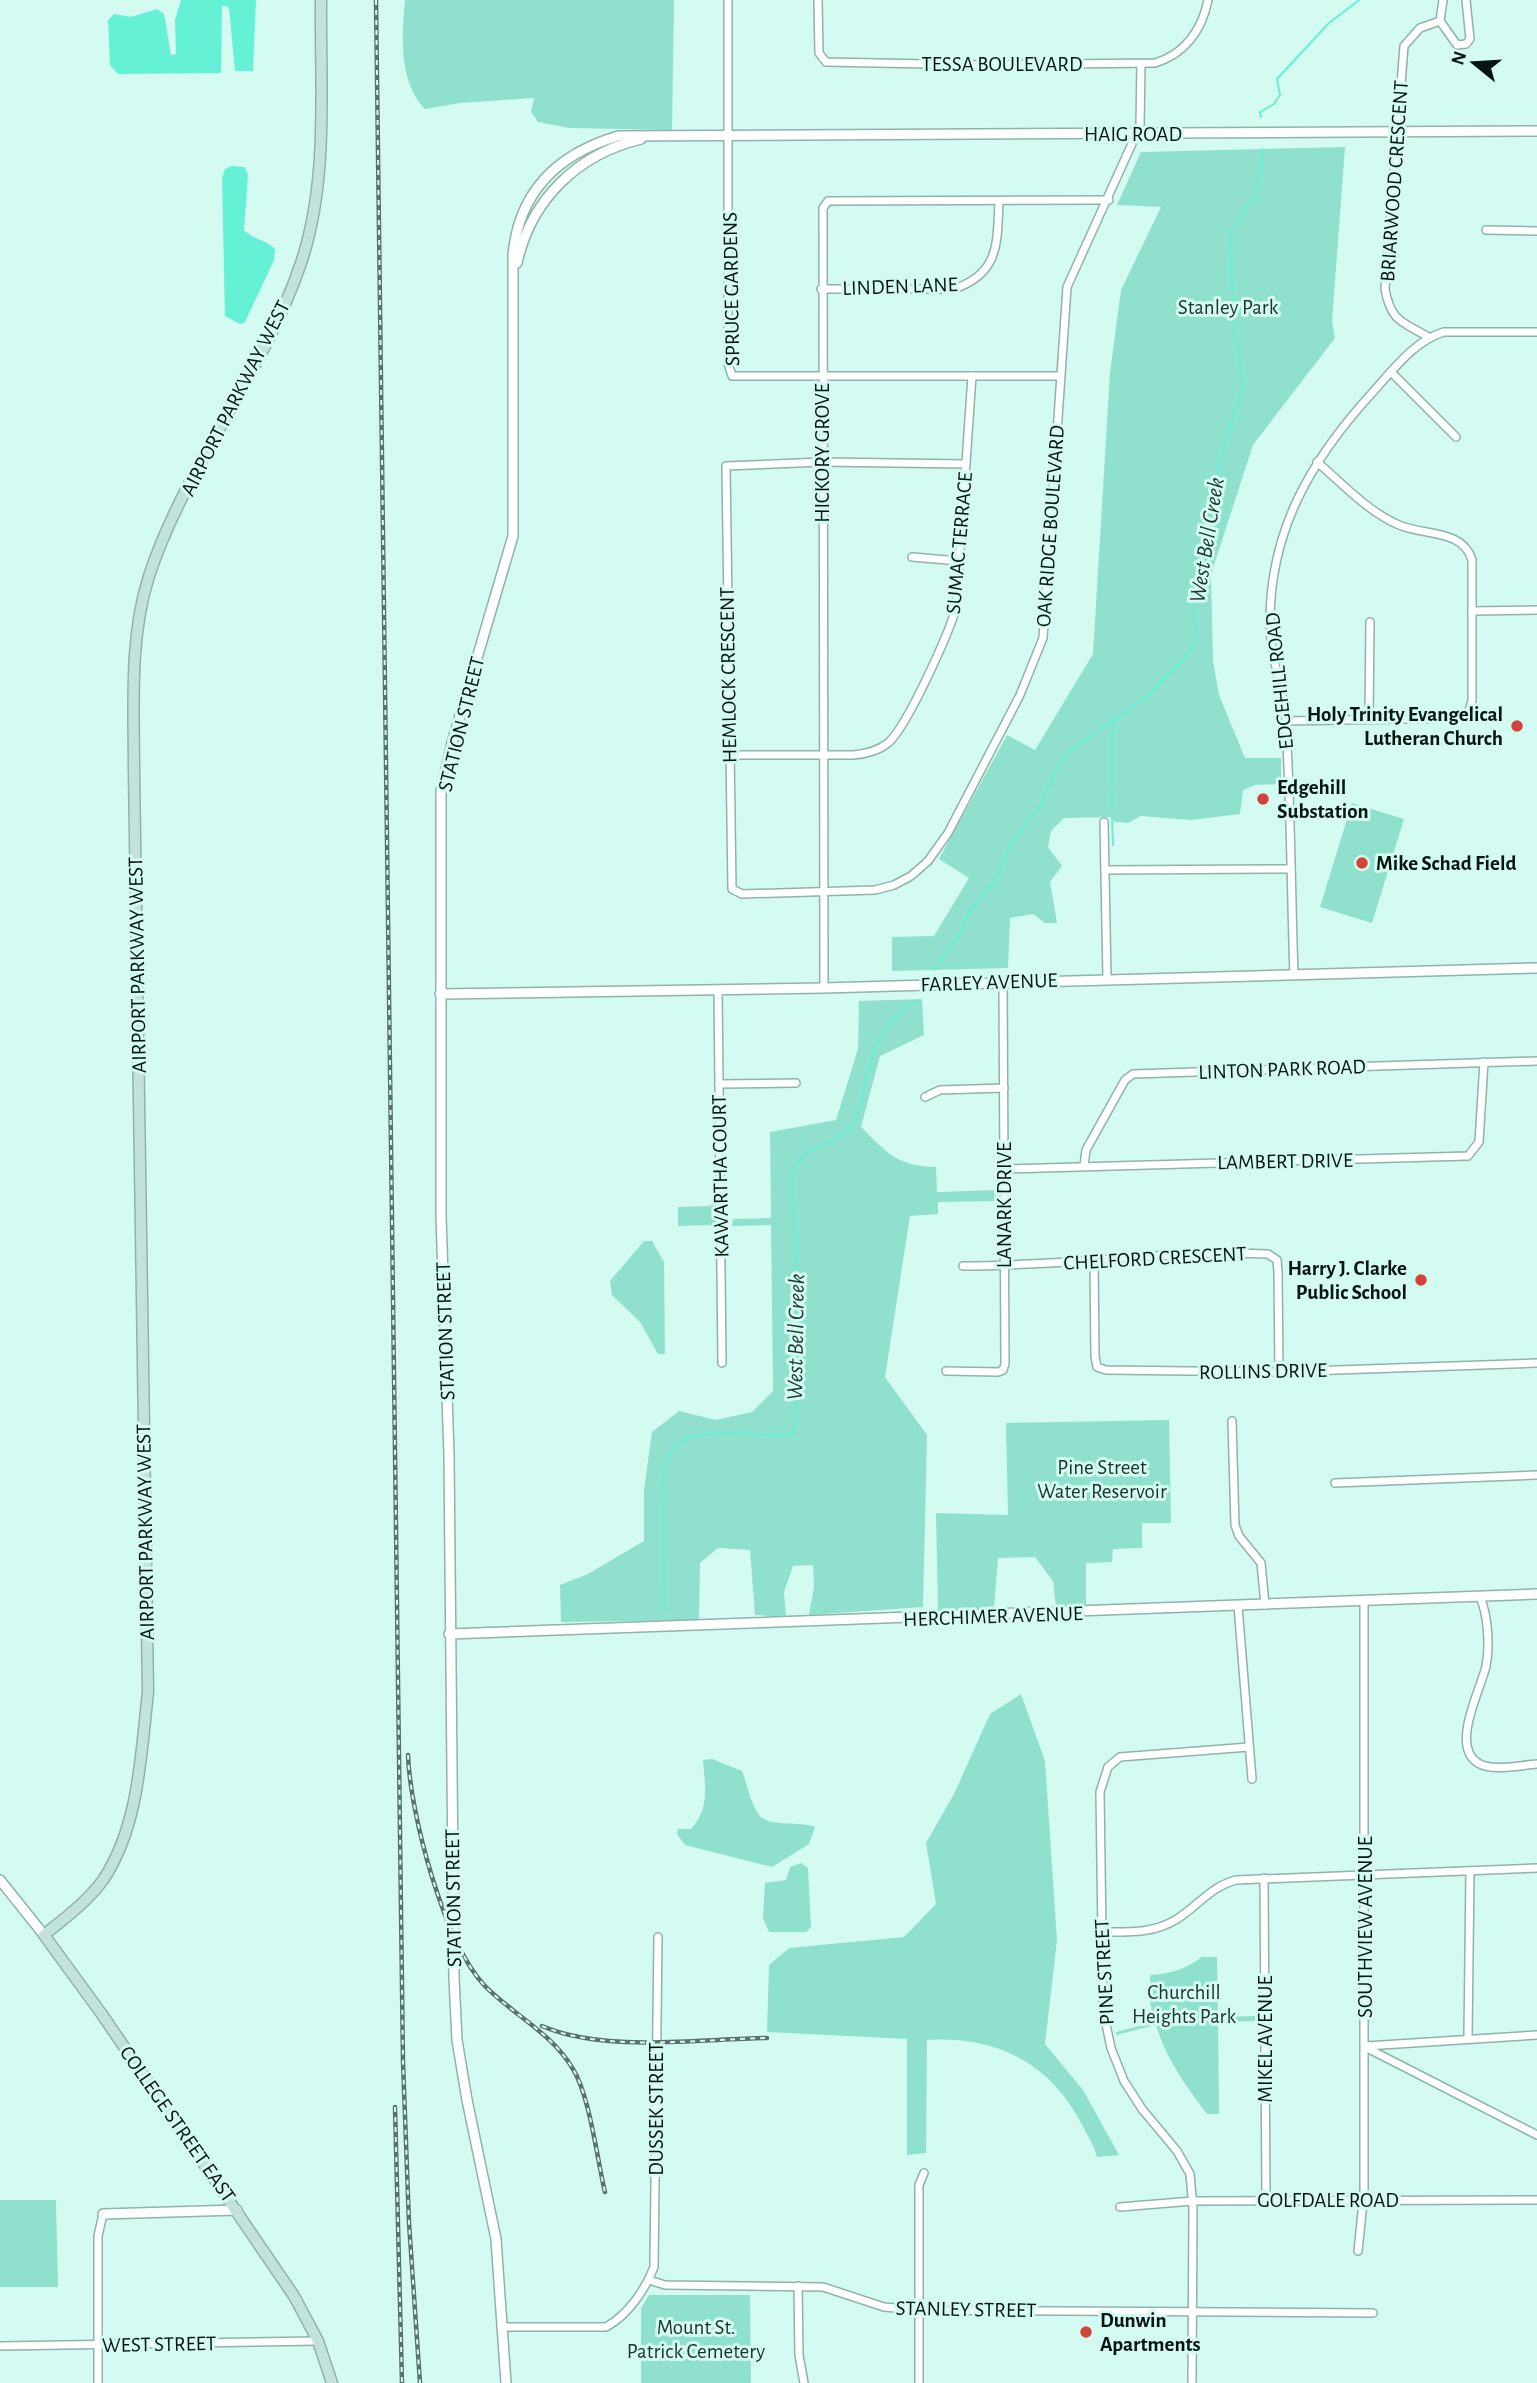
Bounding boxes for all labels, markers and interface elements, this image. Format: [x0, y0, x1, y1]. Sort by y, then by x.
north arrow [1439, 28, 1509, 98]
text: N [1448, 49, 1470, 67]
street label: TESSA BOULEVARD [921, 54, 1083, 75]
street label: BRIARWOOD CRESCENT [1377, 80, 1412, 283]
street label: HAIG ROAD [1084, 124, 1182, 145]
street label: SPRUCE GARDENS [720, 212, 743, 366]
street label: LINDEN LANE [842, 274, 958, 299]
street label: AIRPORT PARKWAY WEST [177, 297, 294, 499]
park label: Stanley Park [1178, 297, 1279, 318]
street label: HICKORY GROVE [812, 383, 833, 523]
street label: OAK RIDGE BOULEVARD [1033, 424, 1068, 628]
street label: SUMAC TERRACE [943, 471, 976, 615]
water label: West Bell Creek [1186, 475, 1229, 605]
street label: HEMLOCK CRESCENT [716, 587, 741, 763]
street label: EDGEHILL ROAD [1262, 611, 1297, 750]
street label: STATION STREET [435, 654, 488, 794]
place label: Holy Trinity Evangelical Lutheran Church [1307, 704, 1503, 749]
marker: Holy Trinity Evangelical Lutheran Church [1509, 718, 1525, 734]
place label: Edgehill Substation [1277, 777, 1369, 822]
marker: Edgehill Substation [1255, 791, 1271, 807]
place label: Mike Schad Field [1376, 853, 1516, 874]
marker: Mike Schad Field [1354, 855, 1370, 871]
street label: AIRPORT PARKWAY WEST [125, 857, 150, 1073]
street label: FARLEY AVENUE [920, 970, 1058, 995]
street label: LINTON PARK ROAD [1198, 1056, 1366, 1083]
street label: KAWARTHA COURT [709, 1094, 732, 1258]
street label: LANARK DRIVE [994, 1142, 1015, 1268]
street label: LAMBERT DRIVE [1217, 1150, 1353, 1173]
street label: CHELFORD CRESCENT [1063, 1243, 1247, 1274]
place label: Harry J. Clarke Public School [1288, 1258, 1407, 1303]
street label: STATION STREET [433, 1261, 458, 1401]
marker: Harry J. Clarke Public School [1413, 1272, 1429, 1288]
water label: West Bell Creek [784, 1273, 809, 1401]
street label: ROLLINS DRIVE [1199, 1360, 1327, 1383]
street label: AIRPORT PARKWAY WEST [133, 1424, 158, 1640]
park label: Pine Street Water Reservoir [1037, 1457, 1167, 1502]
street label: HERCHIMER AVENUE [903, 1603, 1083, 1630]
street label: STATION STREET [442, 1829, 465, 1967]
street label: SOUTHVIEW AVENUE [1355, 1836, 1376, 2018]
street label: PINE STREET [1091, 1918, 1118, 2026]
street label: MIKEL AVENUE [1255, 1975, 1276, 2103]
park label: Churchill Heights Park [1132, 1982, 1236, 2027]
street label: COLLEGE STREET EAST [116, 2042, 239, 2206]
street label: DUSSEK STREET [646, 2042, 667, 2176]
street label: GOLFDALE ROAD [1257, 2190, 1399, 2211]
street label: STANLEY STREET [895, 2298, 1036, 2321]
place label: Dunwin Apartments [1100, 2310, 1201, 2355]
park label: Mount St. Patrick Cemetery [627, 2317, 765, 2362]
marker: Dunwin Apartments [1078, 2324, 1094, 2340]
street label: WEST STREET [102, 2333, 216, 2356]

